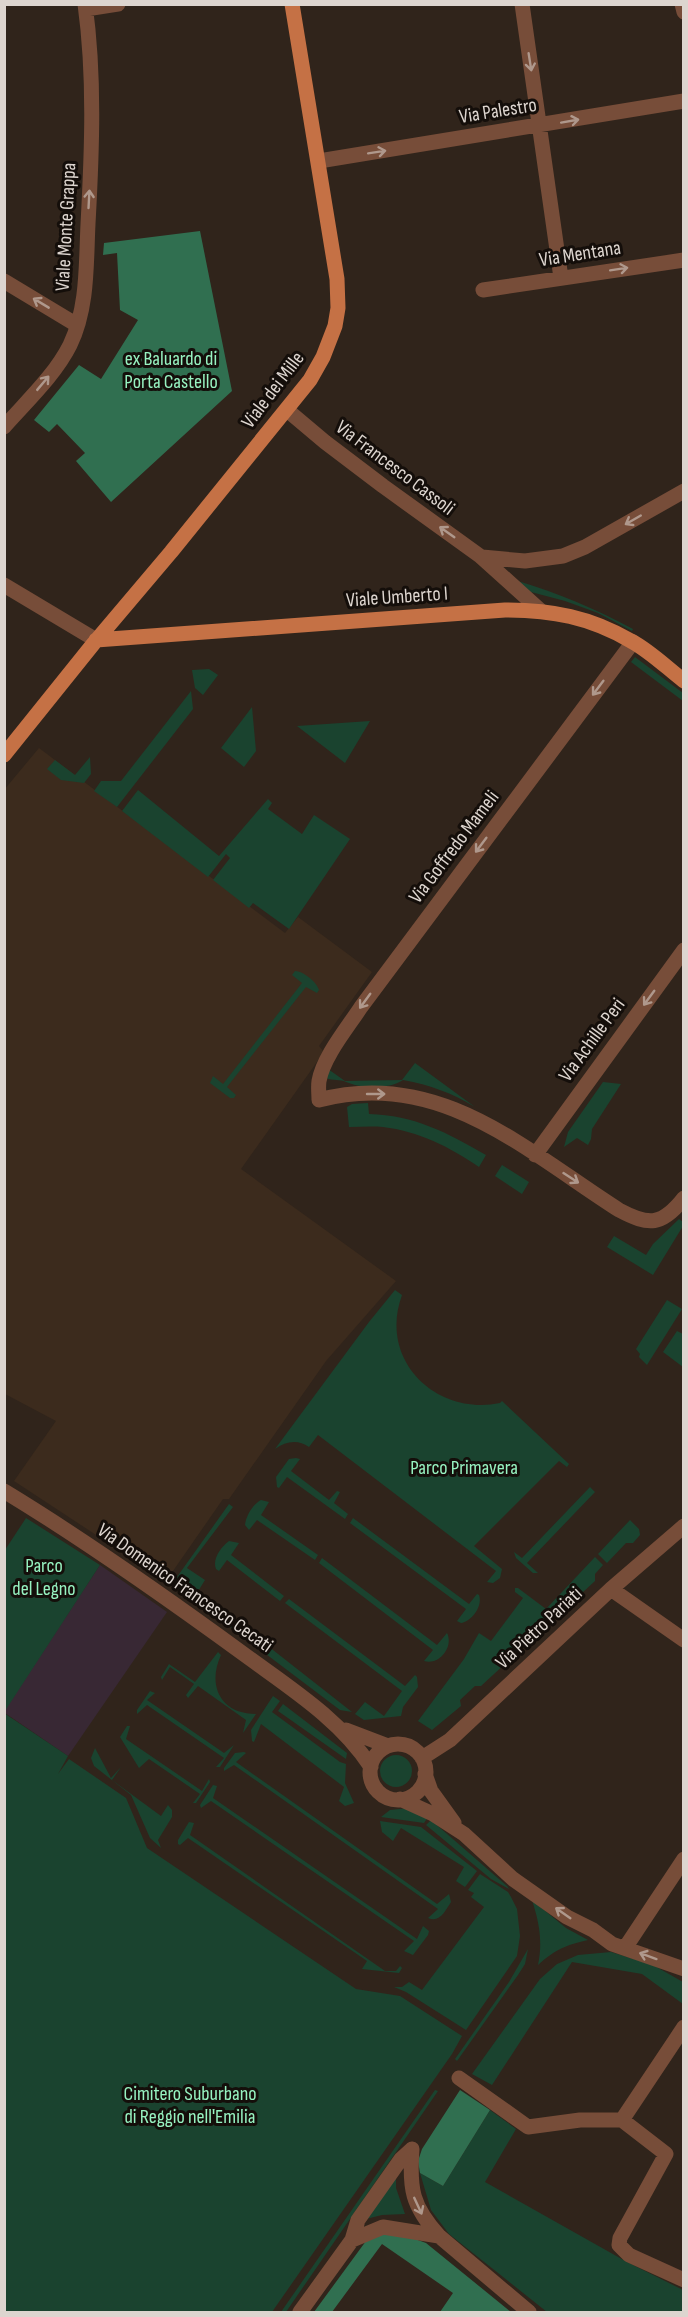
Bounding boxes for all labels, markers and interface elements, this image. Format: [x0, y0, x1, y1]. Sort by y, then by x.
one-way arrow [525, 52, 536, 72]
street label: Via Palestro [457, 93, 539, 129]
one-way arrow [559, 115, 579, 126]
one-way arrow [367, 146, 386, 157]
street label: Viale Monte Grappa [51, 162, 81, 292]
one-way arrow [84, 189, 95, 209]
street label: Via Mentana [538, 236, 622, 272]
one-way arrow [609, 264, 629, 275]
one-way arrow [33, 296, 50, 308]
park label: ex Baluardo di Porta Castello [124, 347, 218, 394]
street label: Viale dei Mille [236, 347, 310, 433]
one-way arrow [36, 375, 49, 391]
street label: Via Francesco Cassoli [331, 415, 459, 521]
one-way arrow [624, 515, 642, 526]
one-way arrow [439, 526, 455, 538]
street label: Viale Umberto I [345, 581, 449, 613]
one-way arrow [592, 680, 604, 696]
street label: Via Goffredo Mameli [404, 786, 504, 908]
one-way arrow [475, 836, 488, 852]
one-way arrow [643, 989, 655, 1005]
one-way arrow [359, 993, 371, 1009]
street label: Via Achille Peri [554, 994, 630, 1086]
one-way arrow [366, 1088, 386, 1100]
one-way arrow [562, 1172, 579, 1185]
park label: Parco Primavera [410, 1456, 518, 1480]
street label: Via Domenico Francesco Cecati [93, 1518, 277, 1658]
park label: Parco del Legno [12, 1554, 76, 1601]
street label: Via Pietro Pariati [491, 1582, 587, 1674]
one-way arrow [555, 1907, 572, 1919]
one-way arrow [639, 1950, 658, 1961]
park label: Cimitero Suburbano di Reggio nell'Emilia [123, 2082, 257, 2129]
one-way arrow [412, 2197, 424, 2215]

